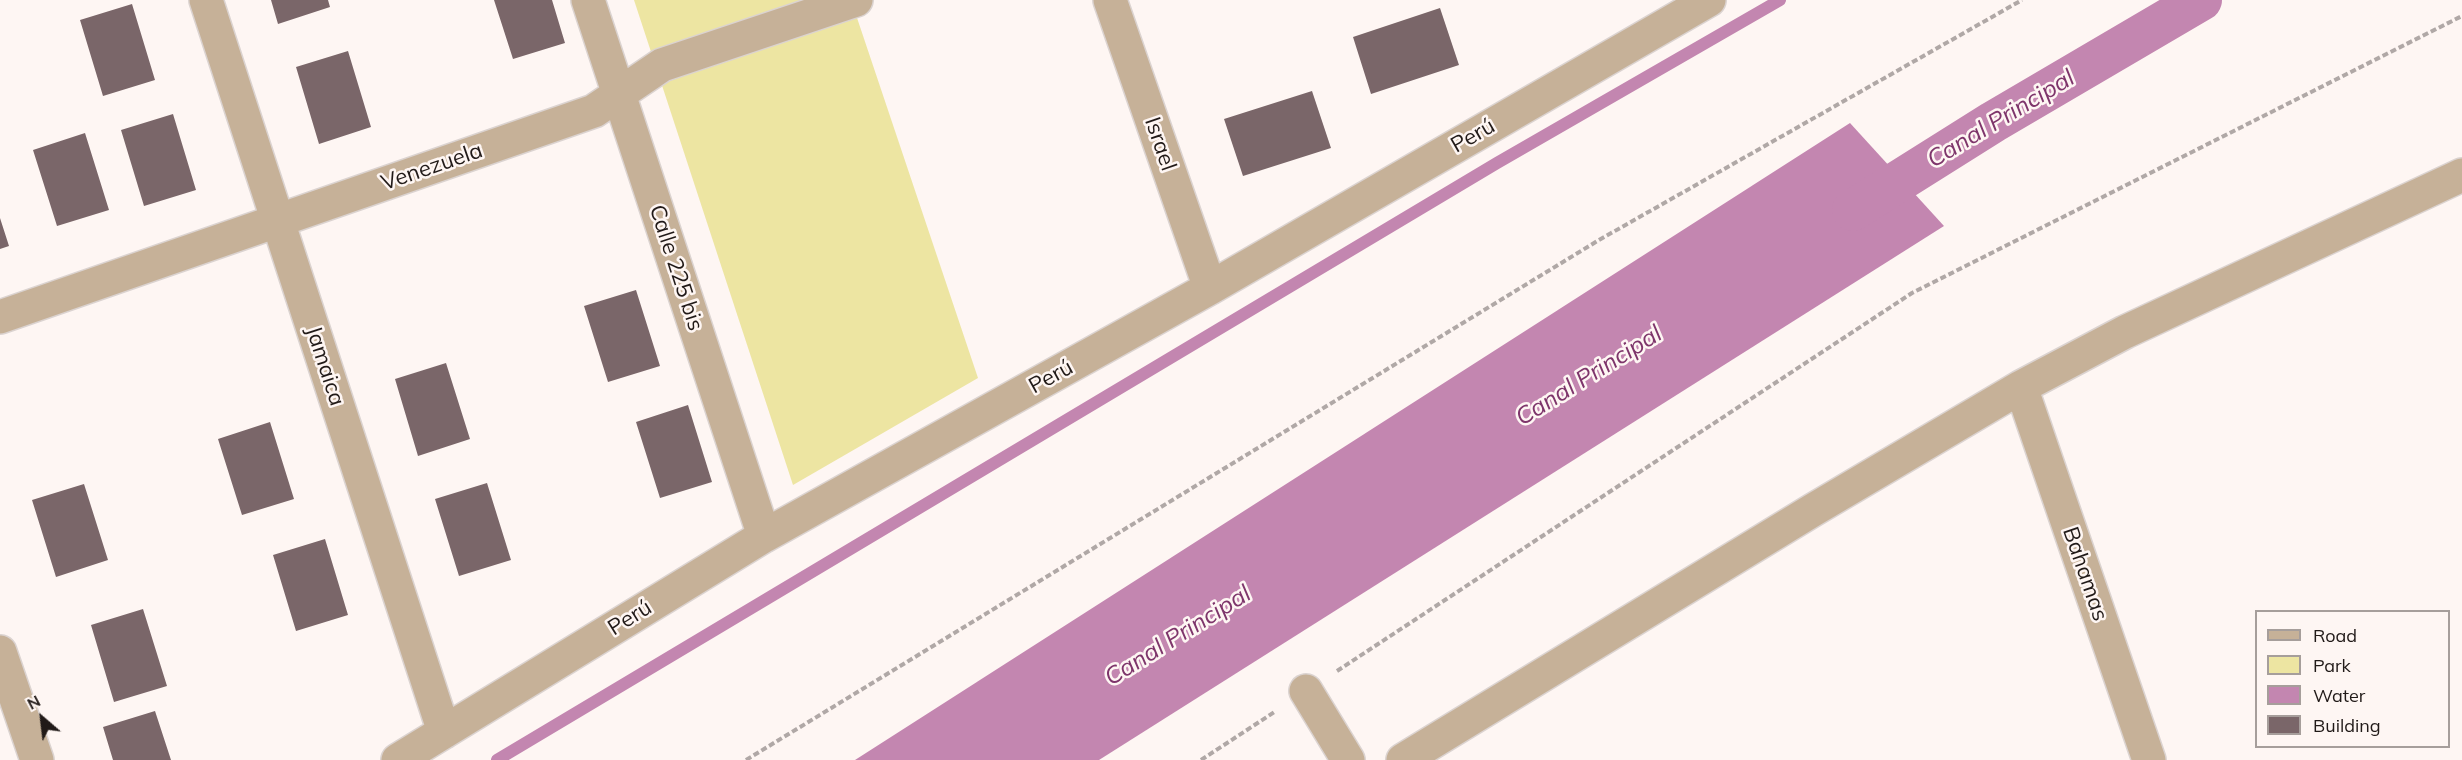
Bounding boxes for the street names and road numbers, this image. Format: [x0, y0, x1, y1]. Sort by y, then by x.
street label: Perú [1446, 113, 1500, 159]
street label: Israel [1139, 114, 1181, 174]
street label: Venezuela [378, 137, 486, 197]
street label: Calle 225 bis [643, 202, 709, 334]
street label: Jamaica [300, 323, 350, 409]
street label: Perú [1024, 354, 1078, 400]
street label: Bahamas [2057, 524, 2113, 624]
street label: Perú [603, 594, 657, 642]

